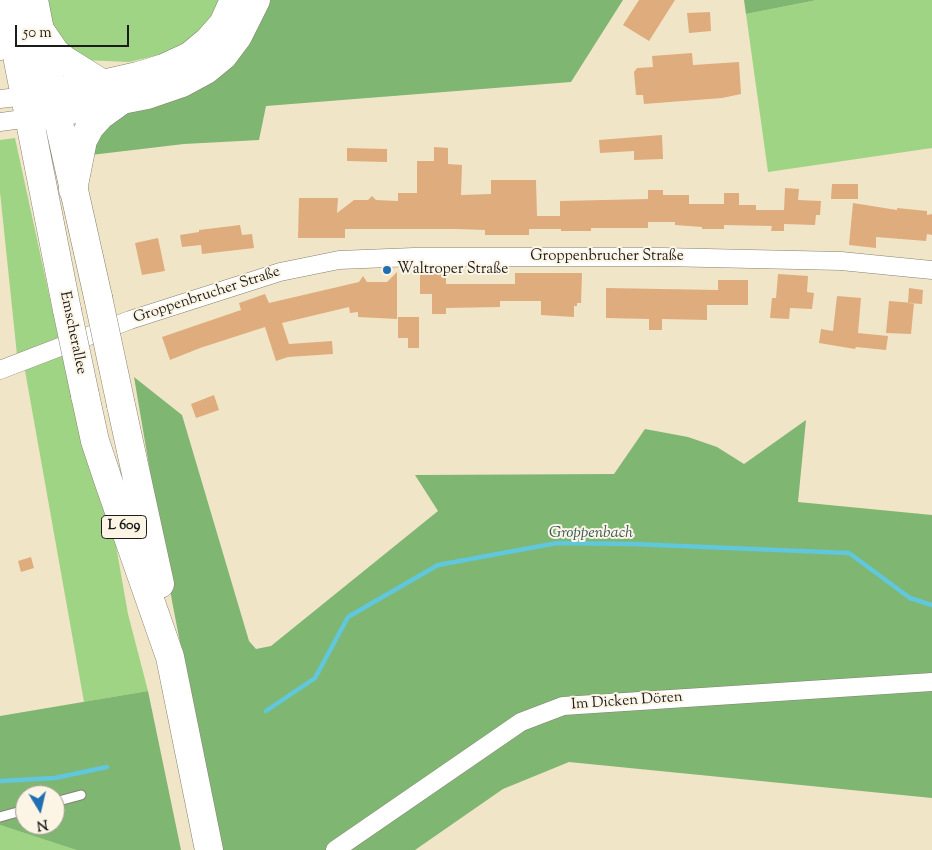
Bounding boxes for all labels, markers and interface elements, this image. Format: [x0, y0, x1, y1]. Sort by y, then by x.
scale bar [18, 15, 131, 47]
text: 50 m [23, 23, 52, 44]
street label: Groppenbrucher Straße [530, 248, 684, 266]
place label: Waltroper Straße [397, 261, 508, 279]
street label: Groppenbrucher Straße [131, 264, 283, 328]
marker: Waltroper Straße [381, 264, 393, 276]
street label: Emscherallee [54, 290, 90, 376]
road number: L 609 [102, 516, 146, 538]
water label: Groppenbach [549, 524, 633, 544]
street label: Im Dicken Dören [571, 689, 683, 715]
north arrow [15, 785, 65, 835]
text: N [35, 813, 49, 835]

